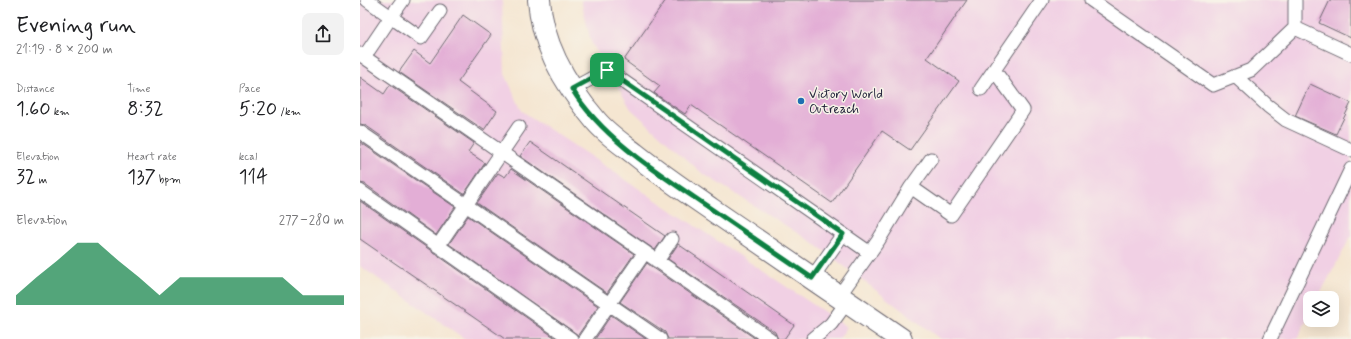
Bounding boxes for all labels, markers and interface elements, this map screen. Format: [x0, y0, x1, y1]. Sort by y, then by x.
text: Evening run [16, 12, 136, 40]
button: share [302, 13, 344, 55]
text: 21:19 · 8 × 200 m [16, 41, 113, 58]
pin [590, 53, 624, 87]
icon: arrive [596, 59, 618, 81]
text: Distance [16, 82, 55, 96]
text: Time [127, 82, 150, 96]
text: Pace [239, 82, 261, 96]
place label: Victory World Outreach [809, 86, 883, 118]
text: 1.60 [16, 96, 51, 123]
text: 8:32 [127, 96, 164, 123]
text: 5:20 [239, 96, 277, 123]
marker: Victory World Outreach [796, 96, 806, 106]
text: km [51, 105, 70, 119]
text: /km [277, 105, 301, 119]
text: Elevation [16, 150, 59, 164]
text: Heart rate [127, 150, 177, 164]
text: kcal [239, 150, 257, 164]
text: 32 [16, 164, 36, 191]
text: 137 [127, 164, 156, 191]
text: 114 [239, 164, 268, 191]
text: m [36, 173, 47, 187]
text: bpm [156, 173, 181, 187]
text: Elevation [16, 212, 67, 229]
text: 277–280 m [279, 212, 344, 229]
map controls [1303, 291, 1339, 327]
button: layers [1303, 291, 1339, 327]

